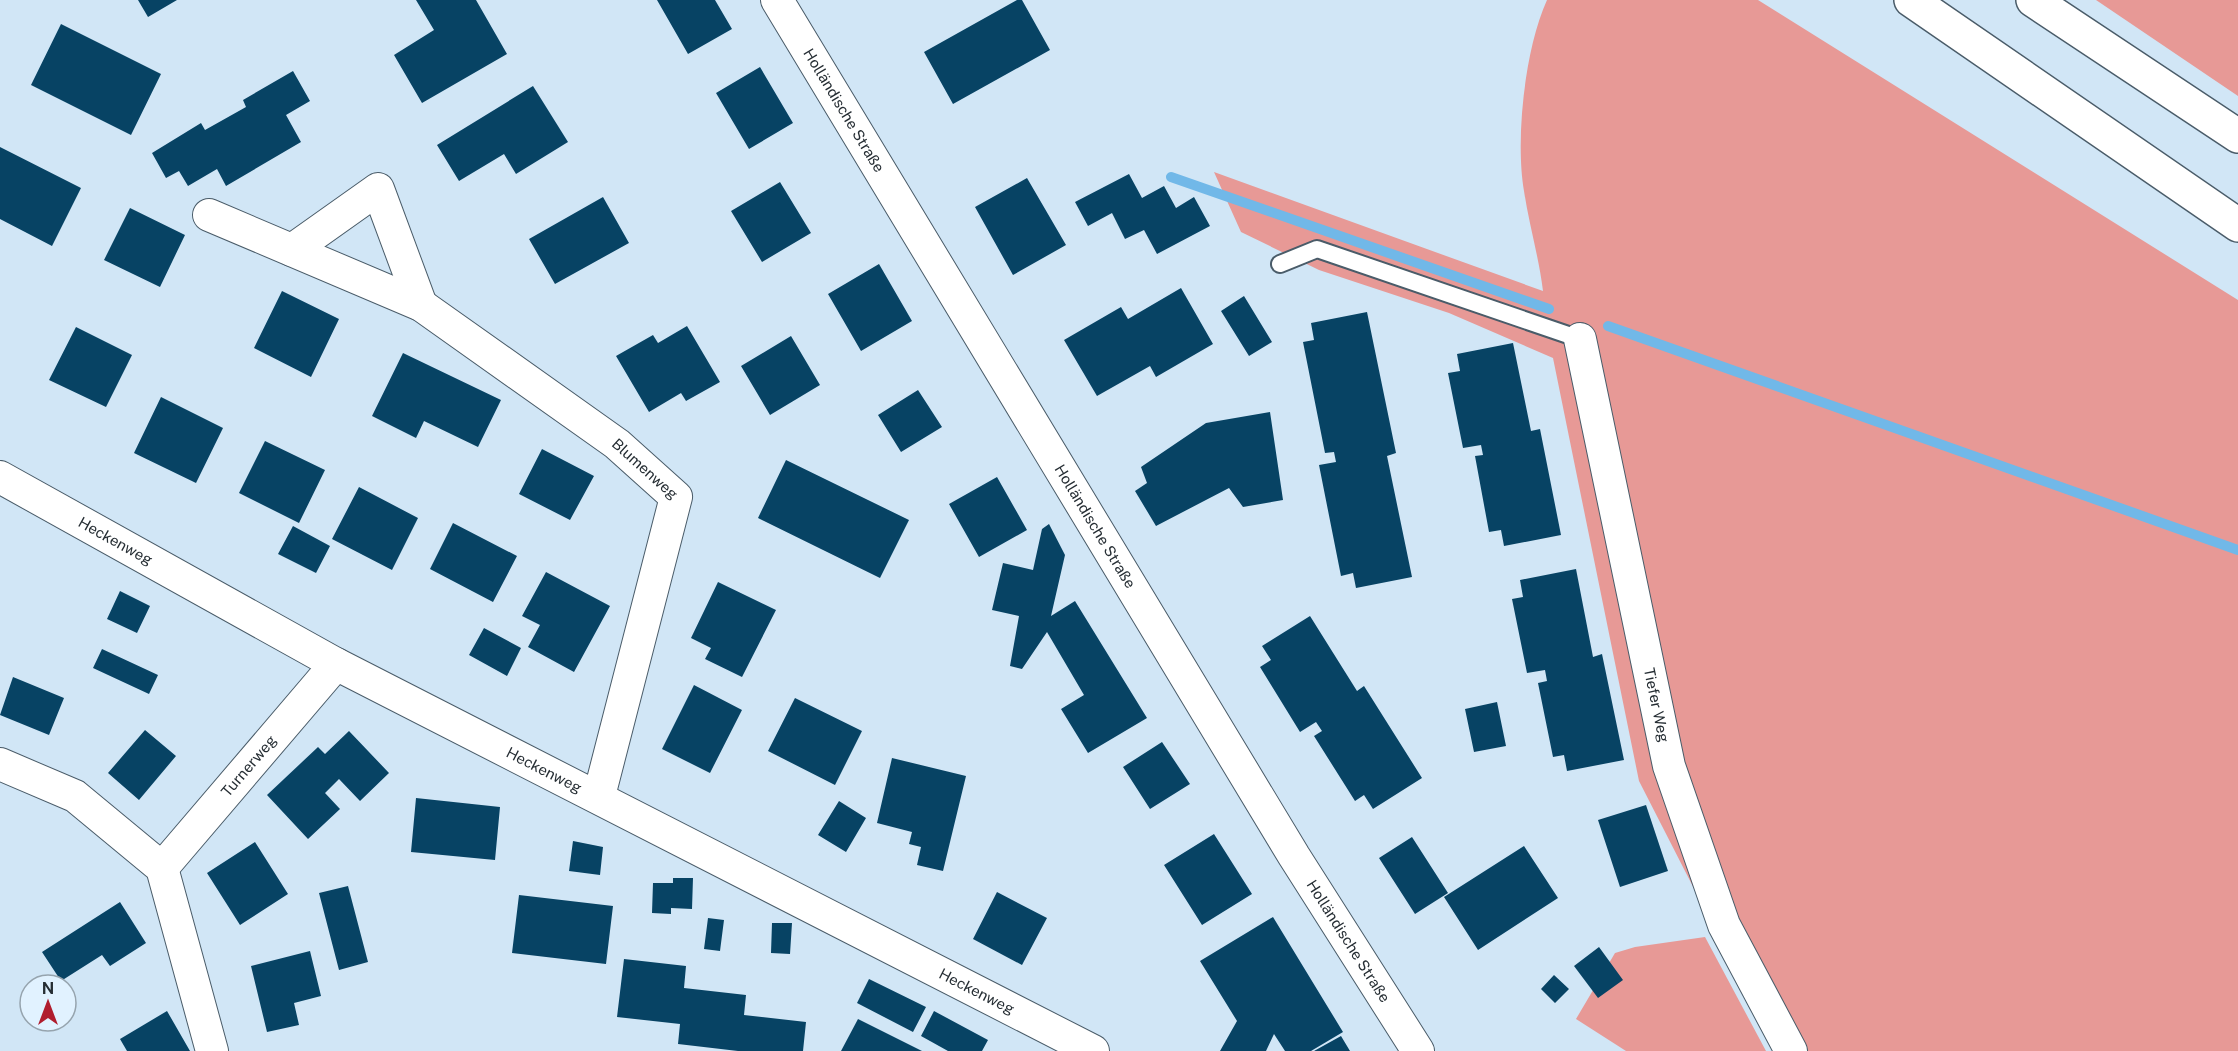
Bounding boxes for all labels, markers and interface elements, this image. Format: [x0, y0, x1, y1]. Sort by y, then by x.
street label: Holländische Straße [800, 45, 888, 175]
street label: Blumenweg [609, 435, 682, 502]
street label: Holländische Straße [1051, 461, 1139, 591]
street label: Heckenweg [75, 513, 156, 568]
street label: Tiefer Weg [1641, 666, 1673, 744]
street label: Turnerweg [218, 732, 279, 800]
street label: Heckenweg [504, 744, 585, 796]
street label: Holländische Straße [1303, 877, 1394, 1005]
street label: Heckenweg [936, 965, 1017, 1017]
north arrow [18, 973, 78, 1033]
text: N [42, 979, 54, 998]

